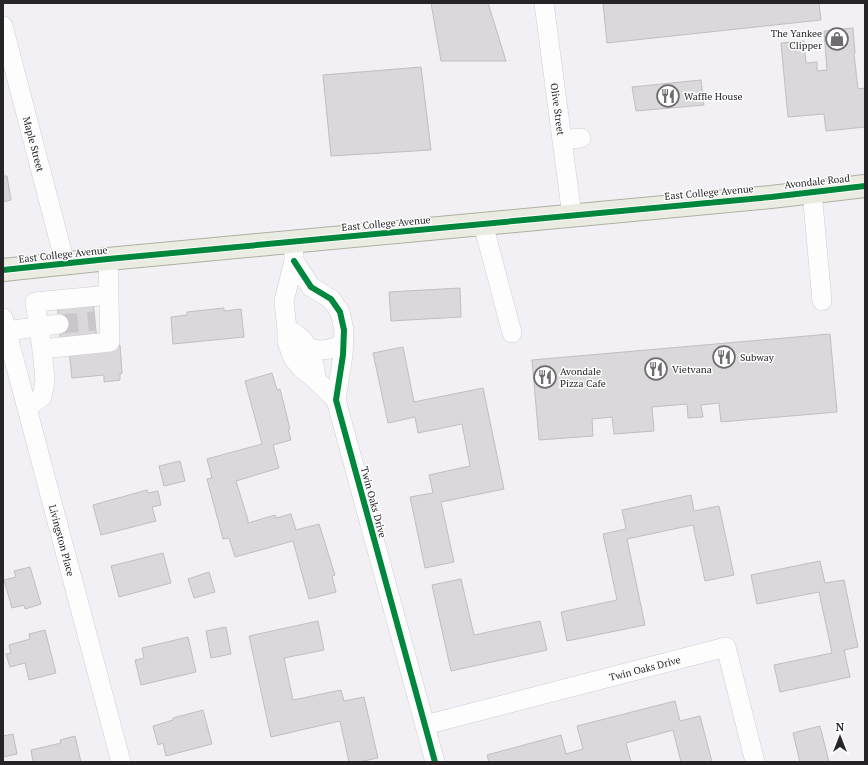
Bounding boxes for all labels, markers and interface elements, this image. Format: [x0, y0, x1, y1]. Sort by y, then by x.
shop icon: The Yankee Clipper [824, 26, 850, 52]
place label: The Yankee Clipper [771, 27, 822, 52]
street label: Olive Street [548, 82, 567, 136]
restaurant icon: Waffle House [655, 83, 681, 109]
place label: Waffle House [684, 90, 743, 103]
street label: Maple Street [20, 115, 47, 173]
street label: Avondale Road [784, 172, 851, 191]
street label: East College Avenue [664, 182, 754, 203]
street label: East College Avenue [341, 213, 431, 234]
street label: East College Avenue [18, 243, 108, 266]
restaurant icon: Subway [711, 344, 737, 370]
place label: Subway [740, 351, 775, 364]
restaurant icon: Vietvana [643, 356, 669, 382]
place label: Vietvana [672, 363, 712, 376]
restaurant icon: Avondale Pizza Cafe [532, 364, 558, 390]
place label: Avondale Pizza Cafe [560, 365, 606, 390]
street label: Twin Oaks Drive [358, 465, 389, 539]
street label: Livingston Place [46, 503, 77, 578]
street label: Twin Oaks Drive [608, 653, 682, 684]
north arrow [820, 717, 860, 757]
text: N [836, 720, 845, 734]

